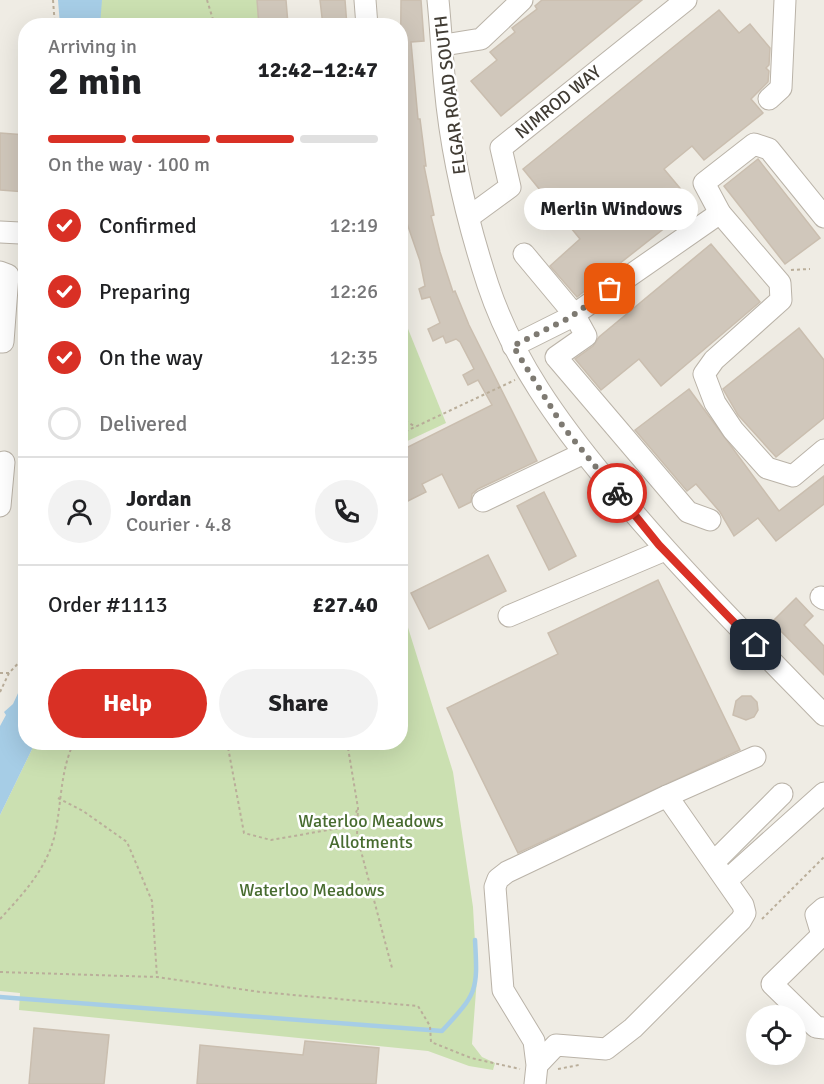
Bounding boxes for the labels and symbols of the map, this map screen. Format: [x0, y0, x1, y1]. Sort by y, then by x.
street label: ELGAR ROAD SOUTH [429, 14, 471, 176]
street label: NIMROD WAY [511, 61, 605, 143]
callout: Merlin Windows [523, 187, 697, 229]
pin [584, 263, 635, 314]
courier [587, 463, 647, 523]
pin [730, 619, 781, 670]
park label: Waterloo Meadows Allotments [298, 810, 444, 853]
park label: Waterloo Meadows [239, 879, 385, 901]

